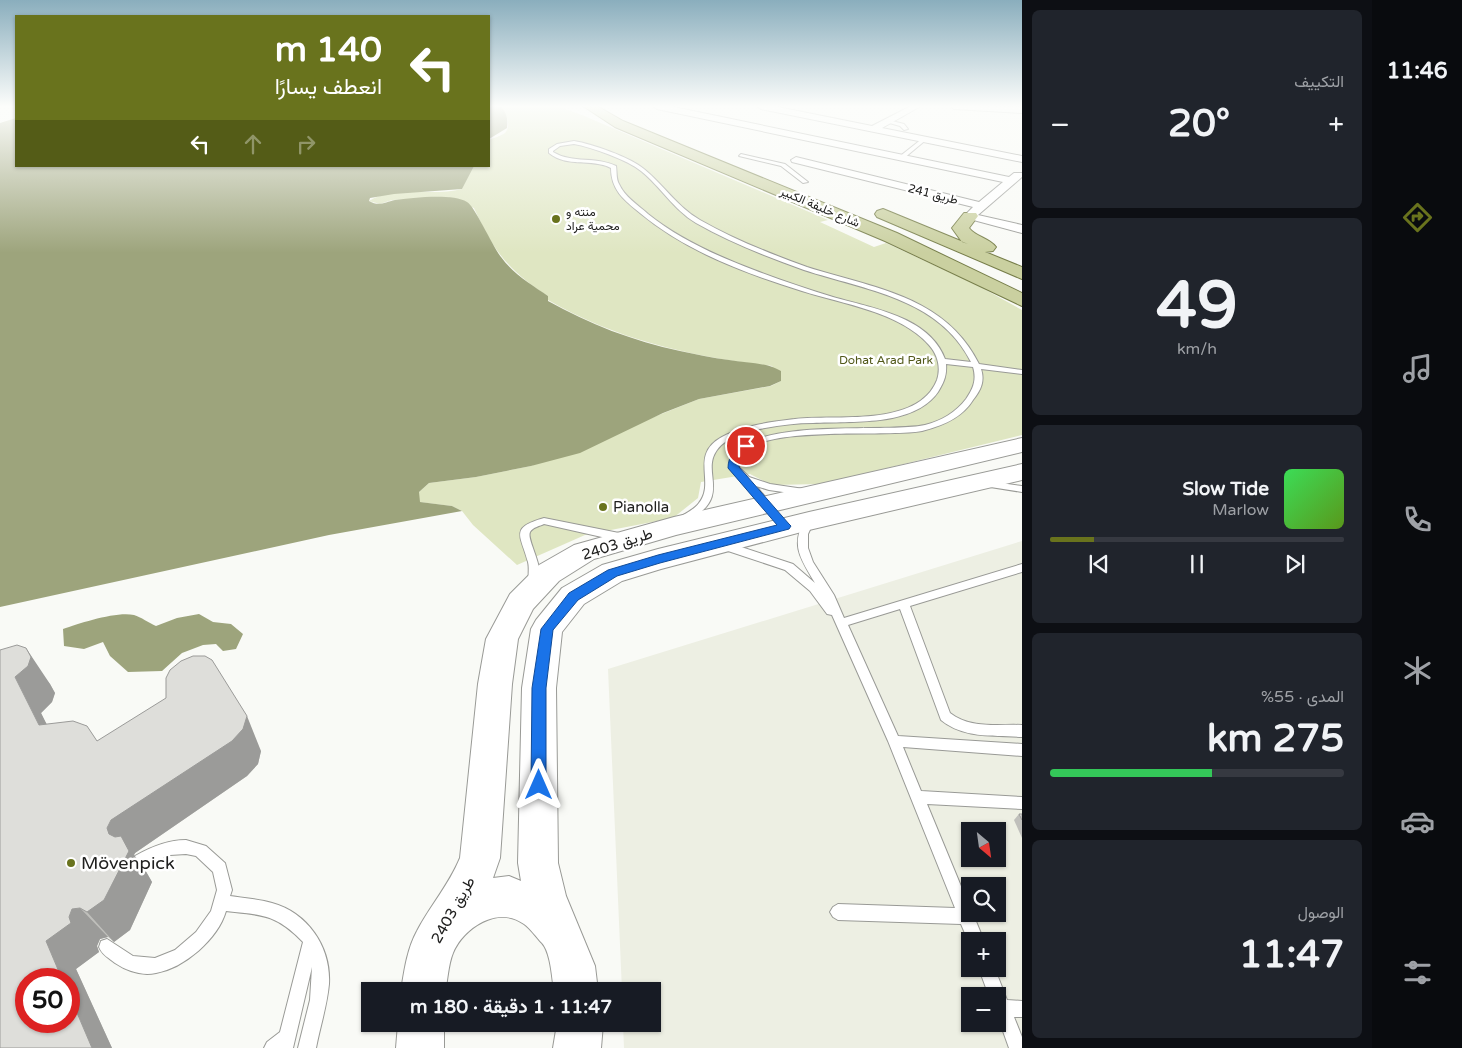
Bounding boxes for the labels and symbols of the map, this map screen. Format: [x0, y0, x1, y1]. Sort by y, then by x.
street label: طريق 241 [906, 181, 960, 208]
street label: شارع خليفة الكبير [777, 184, 862, 232]
place label: منته و محمية عراد [566, 205, 620, 234]
marker: منته و محمية عراد [550, 213, 562, 225]
park label: Dohat Arad Park [839, 353, 934, 367]
pin [725, 425, 767, 467]
place label: Pianolla [613, 498, 669, 516]
marker: Pianolla [597, 501, 609, 513]
street label: طريق 2403 [579, 524, 655, 565]
position arrow [512, 758, 564, 810]
north arrow [961, 822, 1006, 868]
place label: Mövenpick [81, 852, 175, 874]
marker: Mövenpick [65, 857, 77, 869]
street label: طريق 2403 [427, 873, 480, 947]
speed limit sign: 50 [15, 968, 80, 1033]

